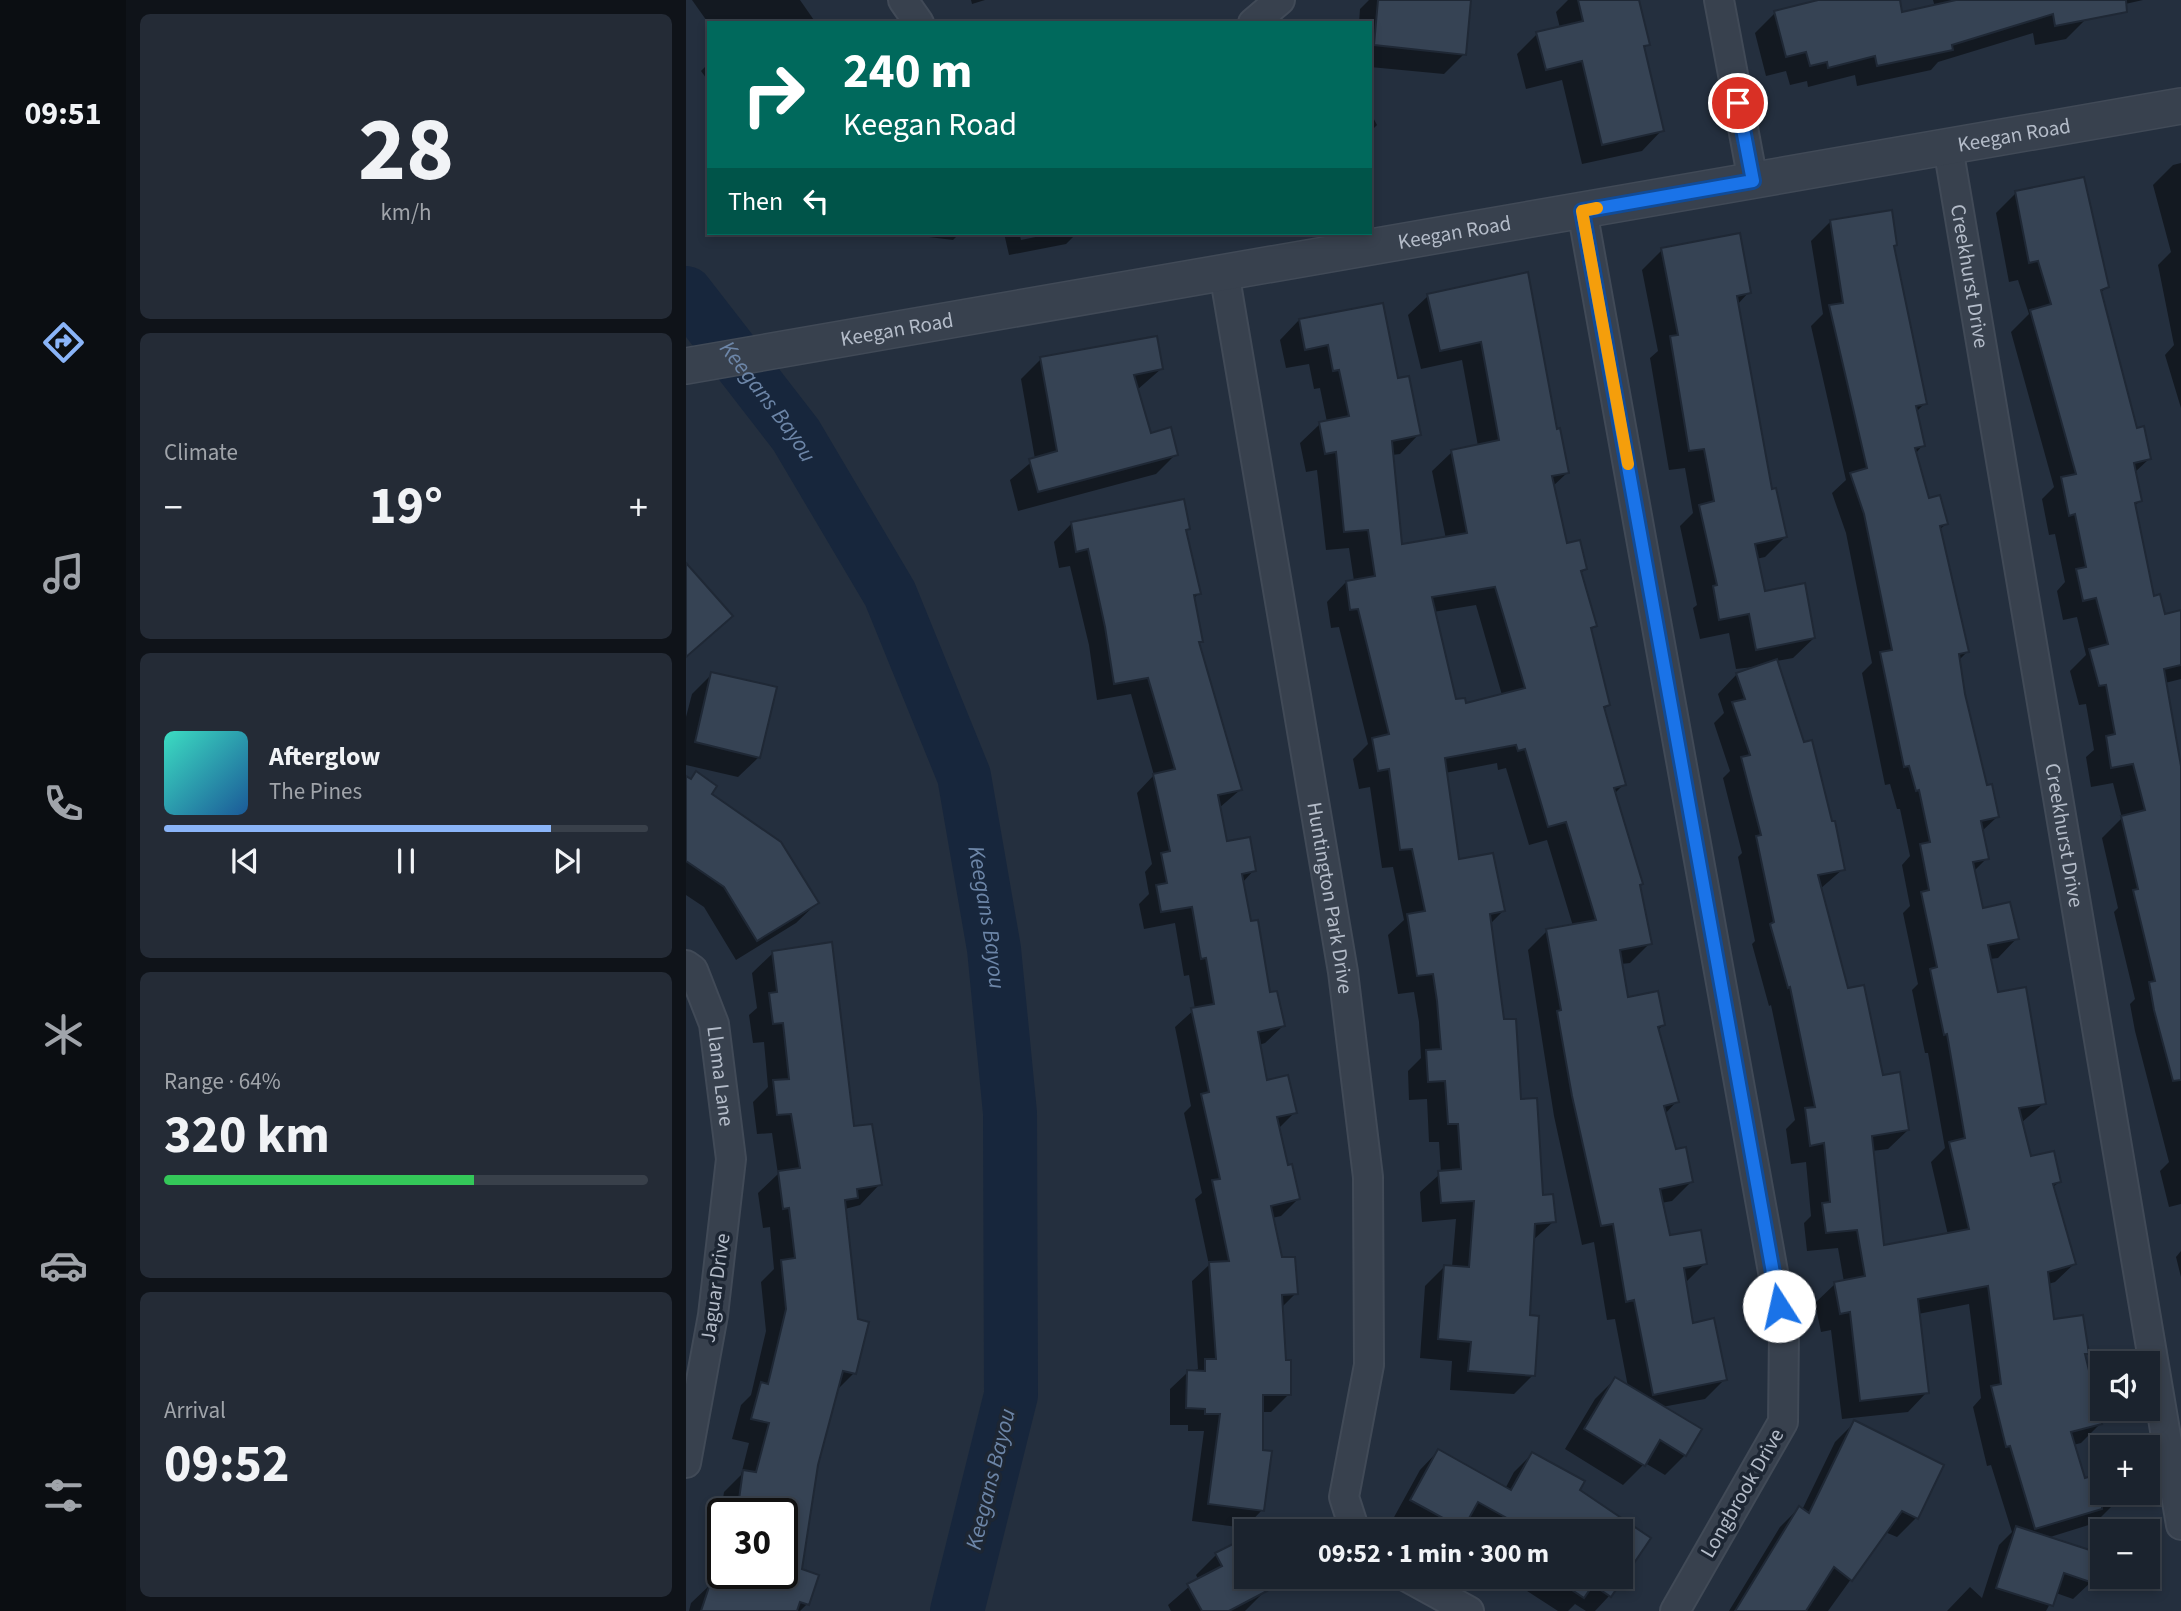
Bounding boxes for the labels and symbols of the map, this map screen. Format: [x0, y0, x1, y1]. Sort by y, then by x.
pin [1708, 73, 1768, 133]
street label: Keegan Road [1955, 110, 2073, 160]
street label: Creekhurst Drive [1943, 202, 1997, 350]
street label: Keegan Road [1396, 208, 1513, 257]
street label: Keegan Road [838, 305, 956, 354]
water label: Keegans Bayou [712, 334, 824, 468]
street label: Creekhurst Drive [2037, 761, 2091, 910]
street label: Huntington Park Drive [1299, 800, 1361, 996]
water label: Keegans Bayou [959, 843, 1014, 990]
street label: Llama Lane [699, 1024, 742, 1128]
street label: Jaguar Drive [692, 1231, 738, 1345]
position arrow [1742, 1269, 1816, 1343]
water label: Keegans Bayou [957, 1405, 1024, 1553]
street label: Longbrook Drive [1693, 1423, 1791, 1563]
speed limit sign: 30 [707, 1498, 798, 1589]

